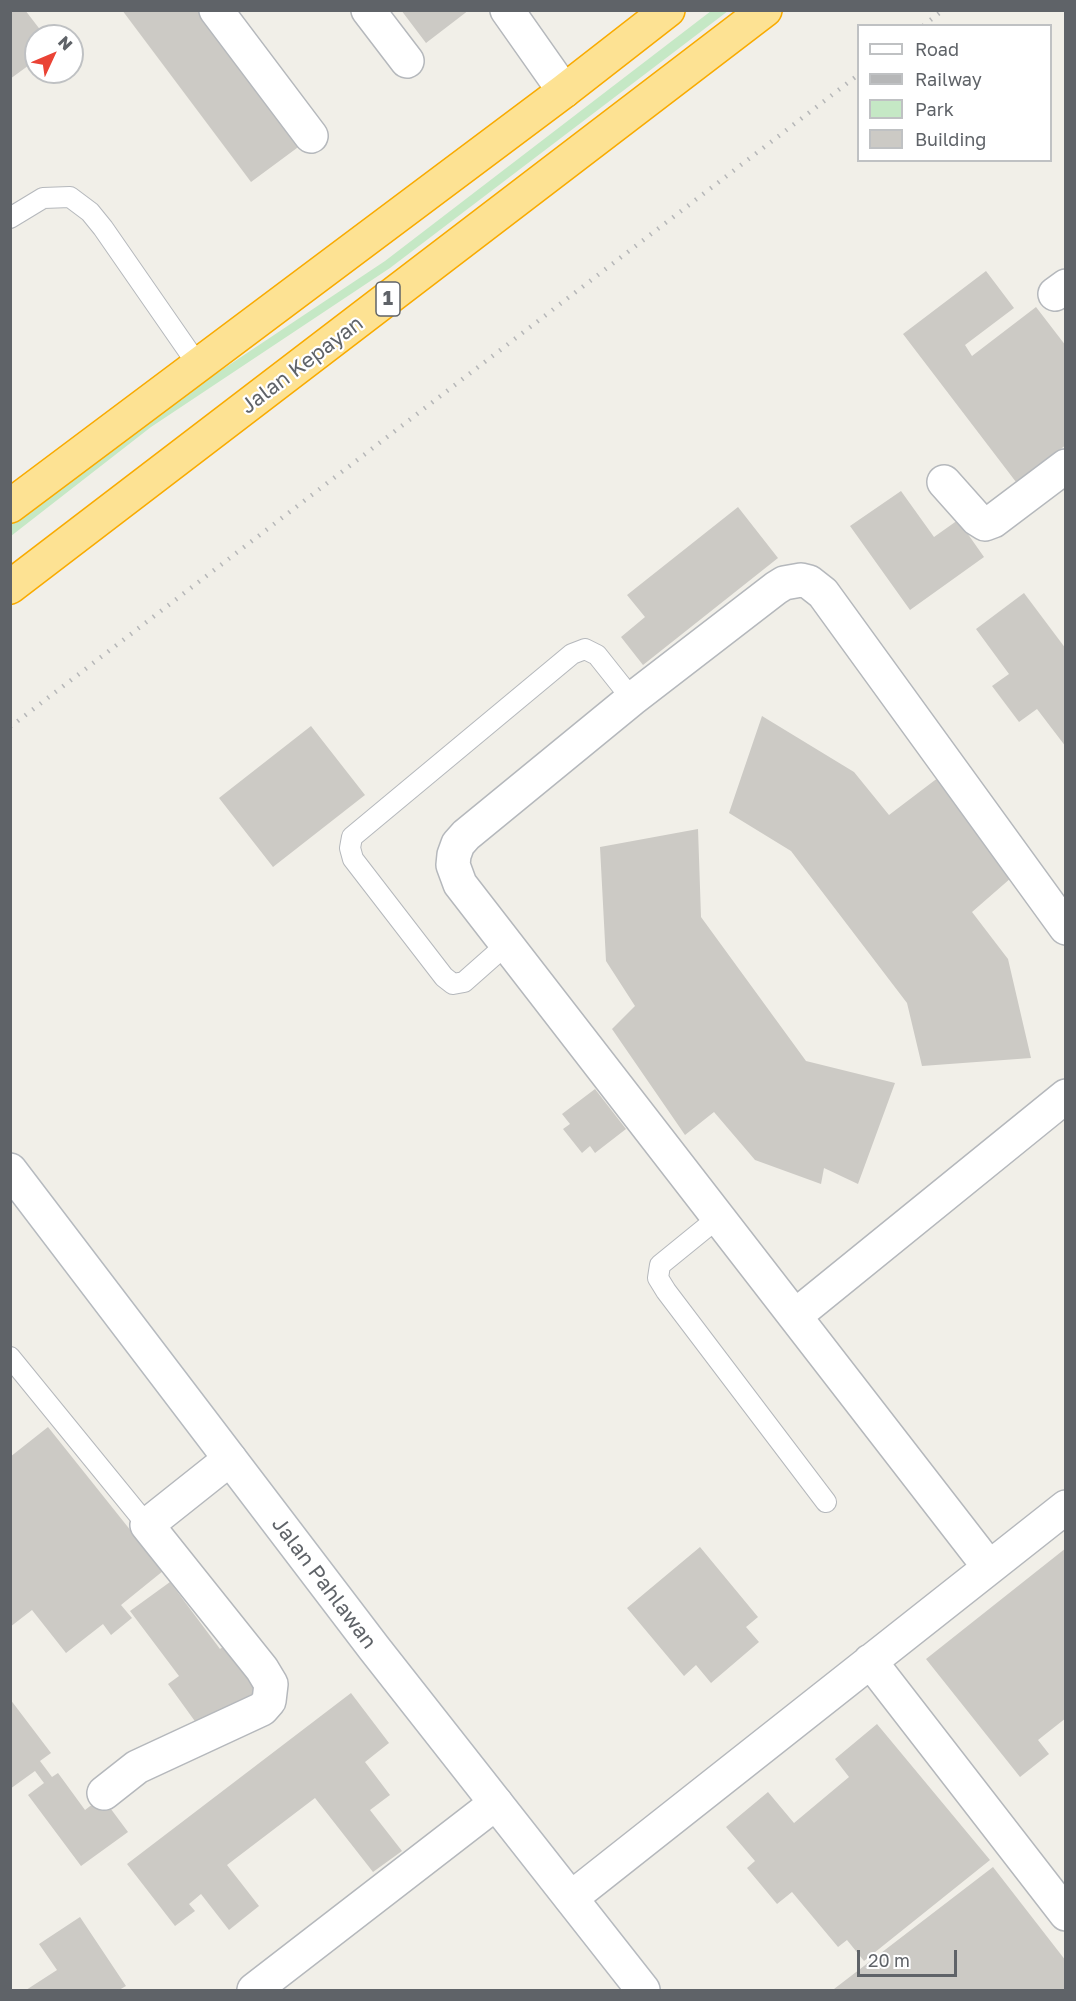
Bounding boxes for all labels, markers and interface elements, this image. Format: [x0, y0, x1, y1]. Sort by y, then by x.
north arrow [24, 24, 84, 84]
legend [857, 24, 1052, 162]
text: N [54, 32, 77, 54]
text: Road [915, 38, 959, 60]
text: Railway [915, 68, 982, 90]
text: Park [915, 98, 954, 120]
text: Building [915, 128, 986, 150]
road number: 1 [376, 282, 400, 316]
street label: Jalan Kepayan [236, 311, 368, 419]
street label: Jalan Pahlawan [266, 1512, 382, 1654]
scale bar [860, 1938, 960, 1976]
text: 20 m [868, 1949, 910, 1971]

